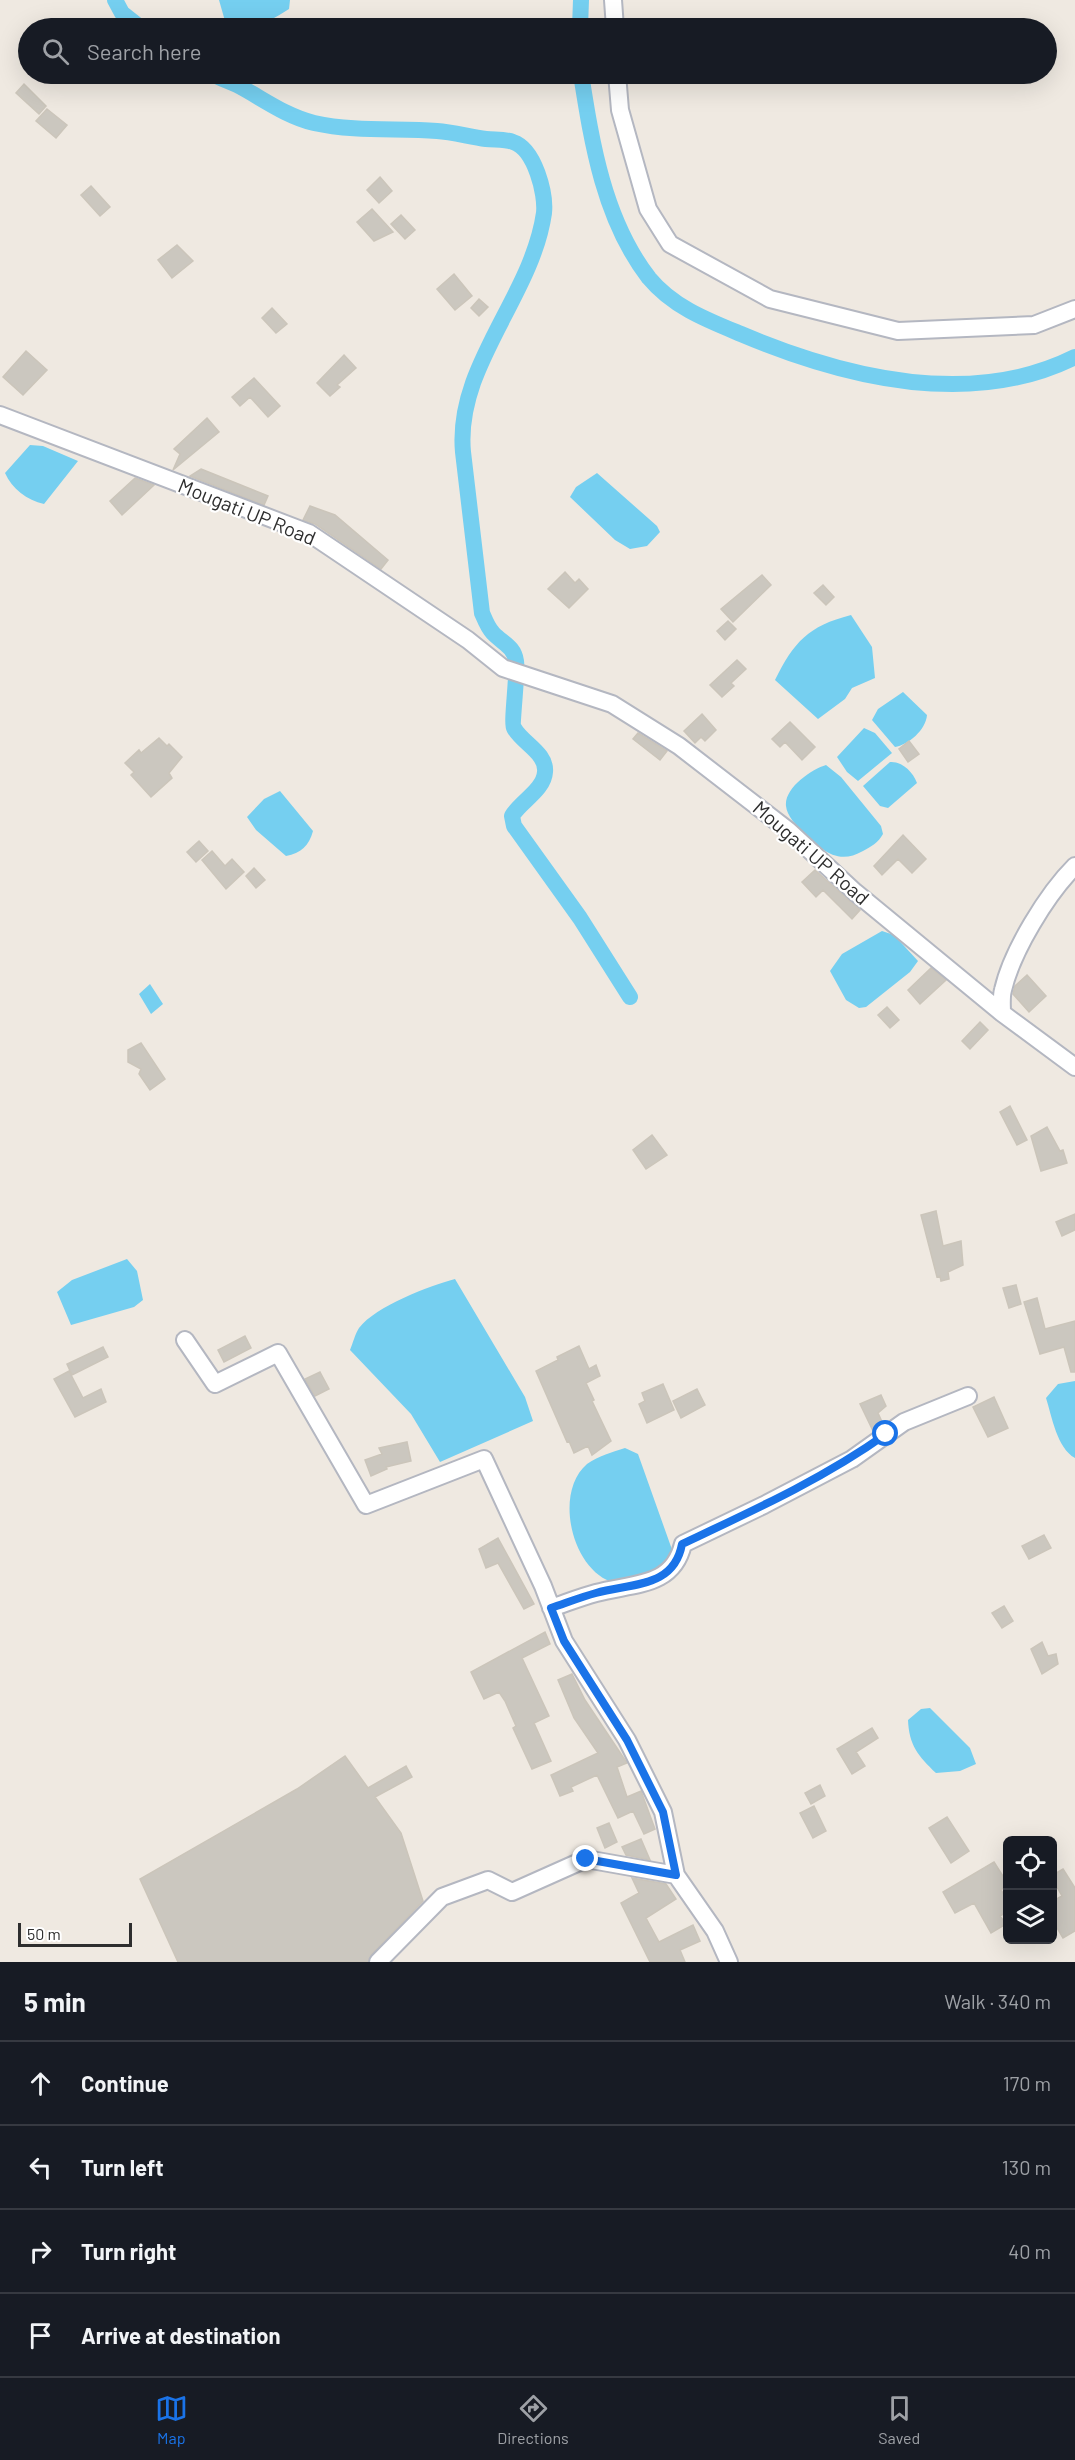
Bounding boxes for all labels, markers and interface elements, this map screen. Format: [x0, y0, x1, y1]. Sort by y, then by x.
search box [18, 18, 1057, 84]
icon: search [39, 35, 72, 68]
text: Search here [87, 38, 201, 64]
street label: Mougati UP Road [175, 473, 320, 550]
street label: Mougati UP Road [749, 795, 875, 909]
route start [872, 1420, 898, 1446]
map controls [1003, 1836, 1057, 1944]
button: locate [1003, 1836, 1057, 1890]
route end [572, 1845, 598, 1871]
button: layers [1003, 1890, 1057, 1944]
scale bar [18, 1920, 132, 1948]
text: 50 m [27, 1924, 61, 1943]
text: 5 min [24, 1986, 86, 2017]
text: Walk · 340 m [944, 1989, 1051, 2013]
icon: ahead [24, 2067, 57, 2100]
text: Continue [81, 2070, 169, 2096]
text: 170 m [1003, 2071, 1051, 2095]
icon: left [24, 2151, 57, 2184]
text: Turn left [81, 2154, 164, 2180]
text: 130 m [1002, 2155, 1051, 2179]
icon: right [24, 2235, 57, 2268]
text: Turn right [81, 2238, 176, 2264]
text: 40 m [1008, 2239, 1051, 2263]
icon: arrive [24, 2319, 57, 2352]
text: Arrive at destination [81, 2322, 280, 2348]
tab: Map [155, 2392, 188, 2447]
tab: Directions [497, 2392, 569, 2447]
tab: Saved [878, 2392, 920, 2447]

